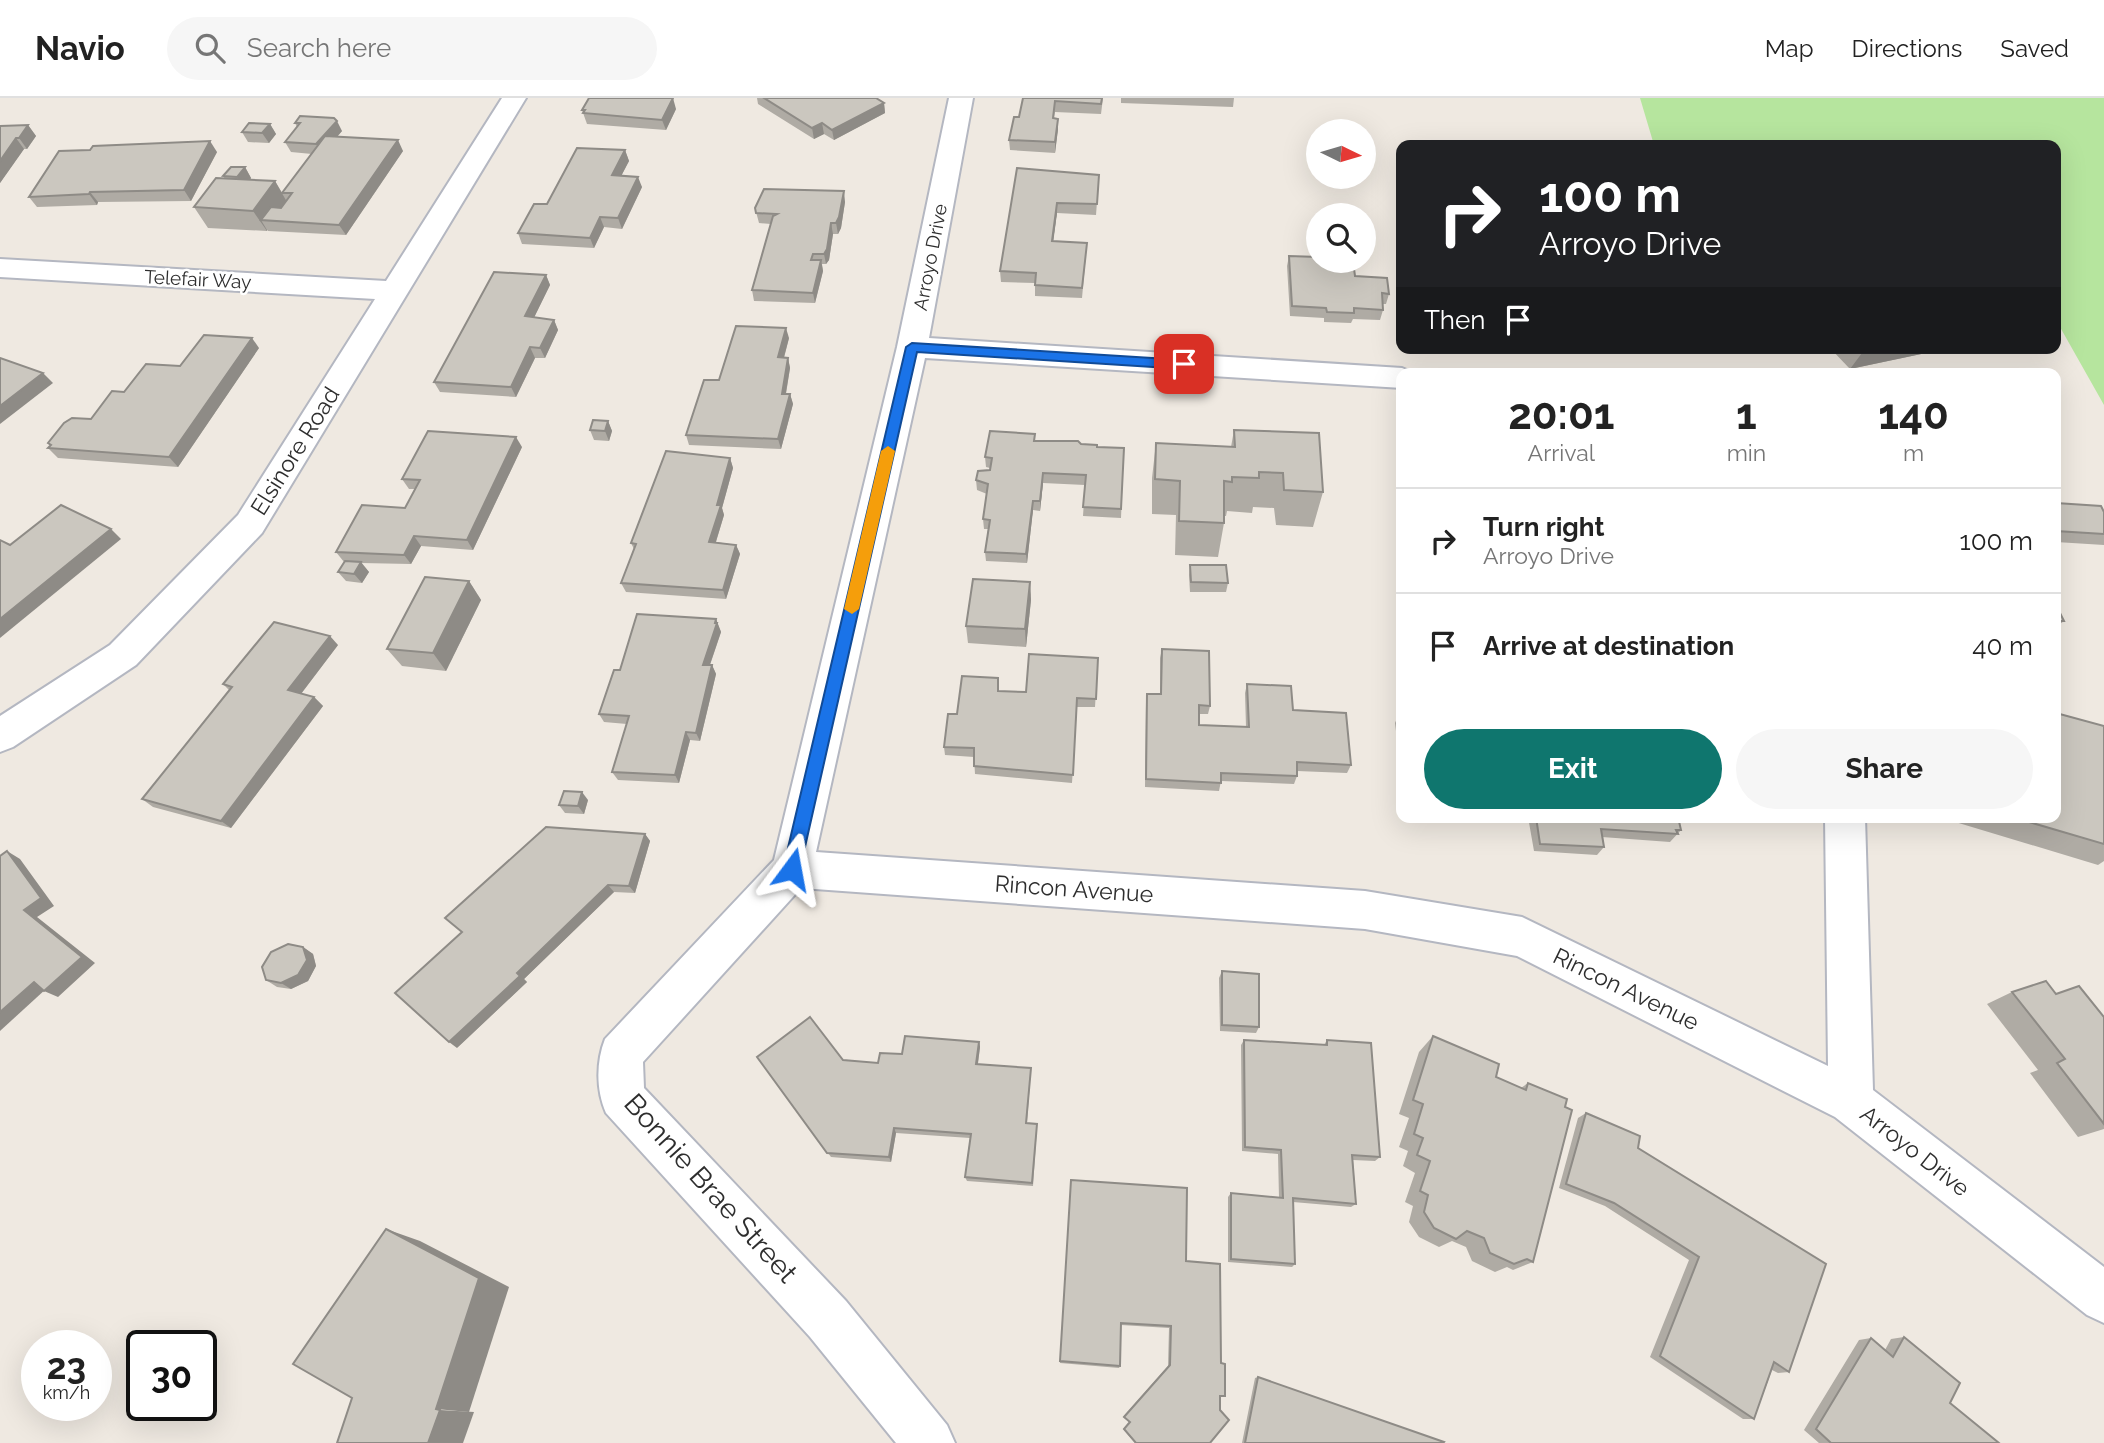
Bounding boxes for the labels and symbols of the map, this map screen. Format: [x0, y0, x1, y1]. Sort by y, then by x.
north arrow [1306, 119, 1376, 189]
street label: Arroyo Drive [909, 202, 951, 312]
street label: Telefair Way [144, 265, 252, 293]
pin [1154, 334, 1214, 394]
street label: Elsinore Road [245, 382, 345, 520]
position arrow [755, 832, 829, 906]
street label: Rincon Avenue [994, 869, 1154, 908]
street label: Rincon Avenue [1549, 942, 1704, 1035]
street label: Bonnie Brae Street [617, 1087, 804, 1290]
street label: Arroyo Drive [1855, 1100, 1975, 1202]
speed limit sign: 30 [126, 1330, 217, 1421]

